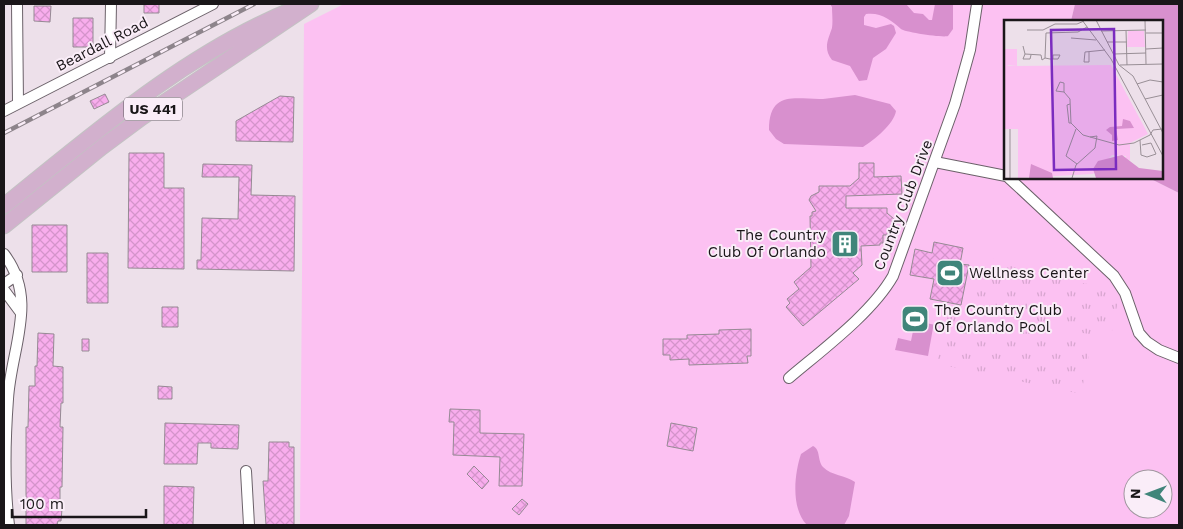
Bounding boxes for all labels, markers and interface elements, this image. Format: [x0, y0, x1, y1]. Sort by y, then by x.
street label: Beardall Road [53, 13, 151, 75]
inset map [1004, 20, 1163, 179]
road number: US 441 [124, 98, 182, 120]
street label: Country Club Drive [870, 137, 936, 273]
place label: The Country Club Of Orlando [708, 226, 826, 261]
building icon: The Country Club Of Orlando [830, 229, 860, 259]
sports icon: Wellness Center [935, 258, 965, 288]
place label: Wellness Center [969, 264, 1089, 282]
place label: The Country Club Of Orlando Pool [934, 301, 1062, 336]
sports icon: The Country Club Of Orlando Pool [900, 304, 930, 334]
north arrow [1123, 469, 1173, 519]
scale bar [12, 486, 146, 518]
text: N [1127, 488, 1143, 499]
text: 100 m [20, 495, 64, 513]

